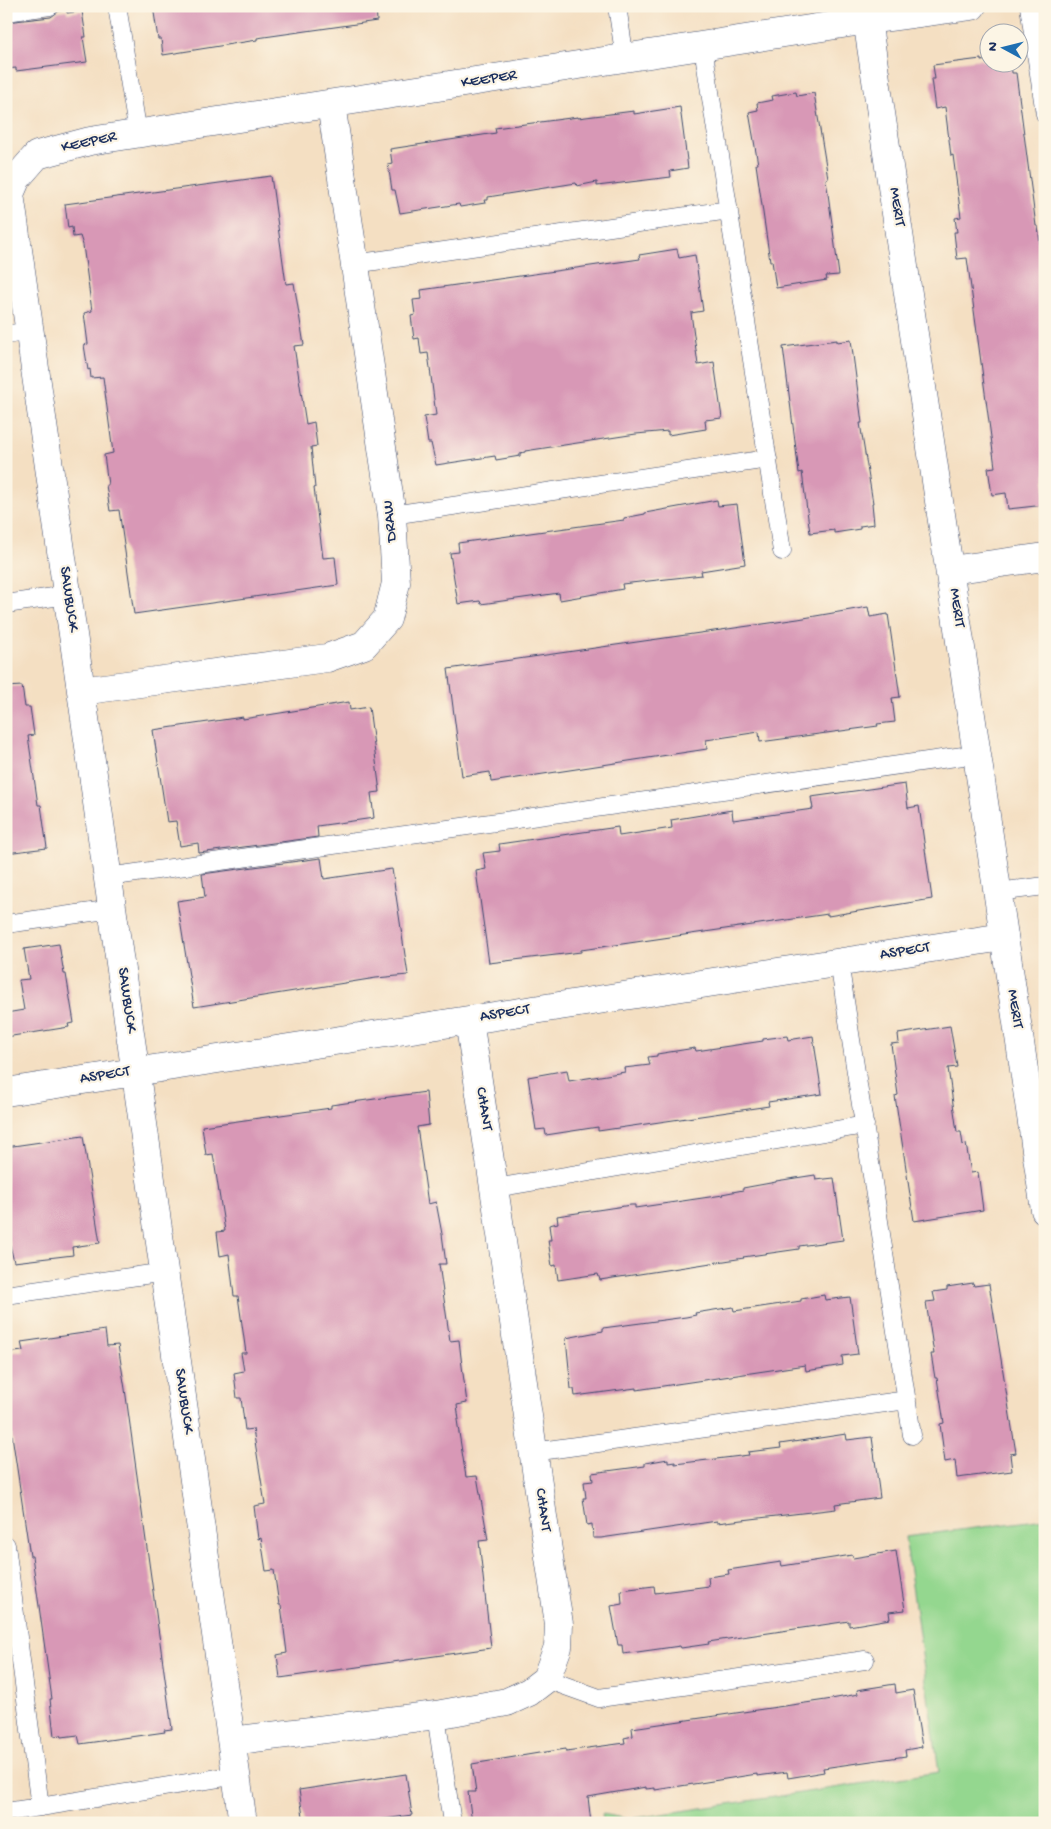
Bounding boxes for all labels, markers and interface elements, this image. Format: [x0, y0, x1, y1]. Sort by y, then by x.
north arrow [978, 22, 1028, 72]
text: N [985, 41, 1003, 52]
street label: KEEPER [460, 66, 519, 94]
street label: KEEPER [60, 128, 119, 158]
street label: MERIT [884, 186, 909, 229]
street label: DRAW [379, 499, 403, 544]
street label: SAWBUCK [54, 565, 82, 635]
street label: MERIT [944, 587, 968, 630]
street label: ASPECT [879, 939, 932, 965]
street label: SAWBUCK [112, 966, 140, 1036]
street label: MERIT [1002, 988, 1027, 1031]
street label: ASPECT [479, 1001, 532, 1027]
street label: ASPECT [79, 1063, 132, 1089]
street label: CHANT [470, 1086, 496, 1133]
street label: SAWBUCK [169, 1367, 197, 1437]
street label: CHANT [530, 1487, 555, 1534]

